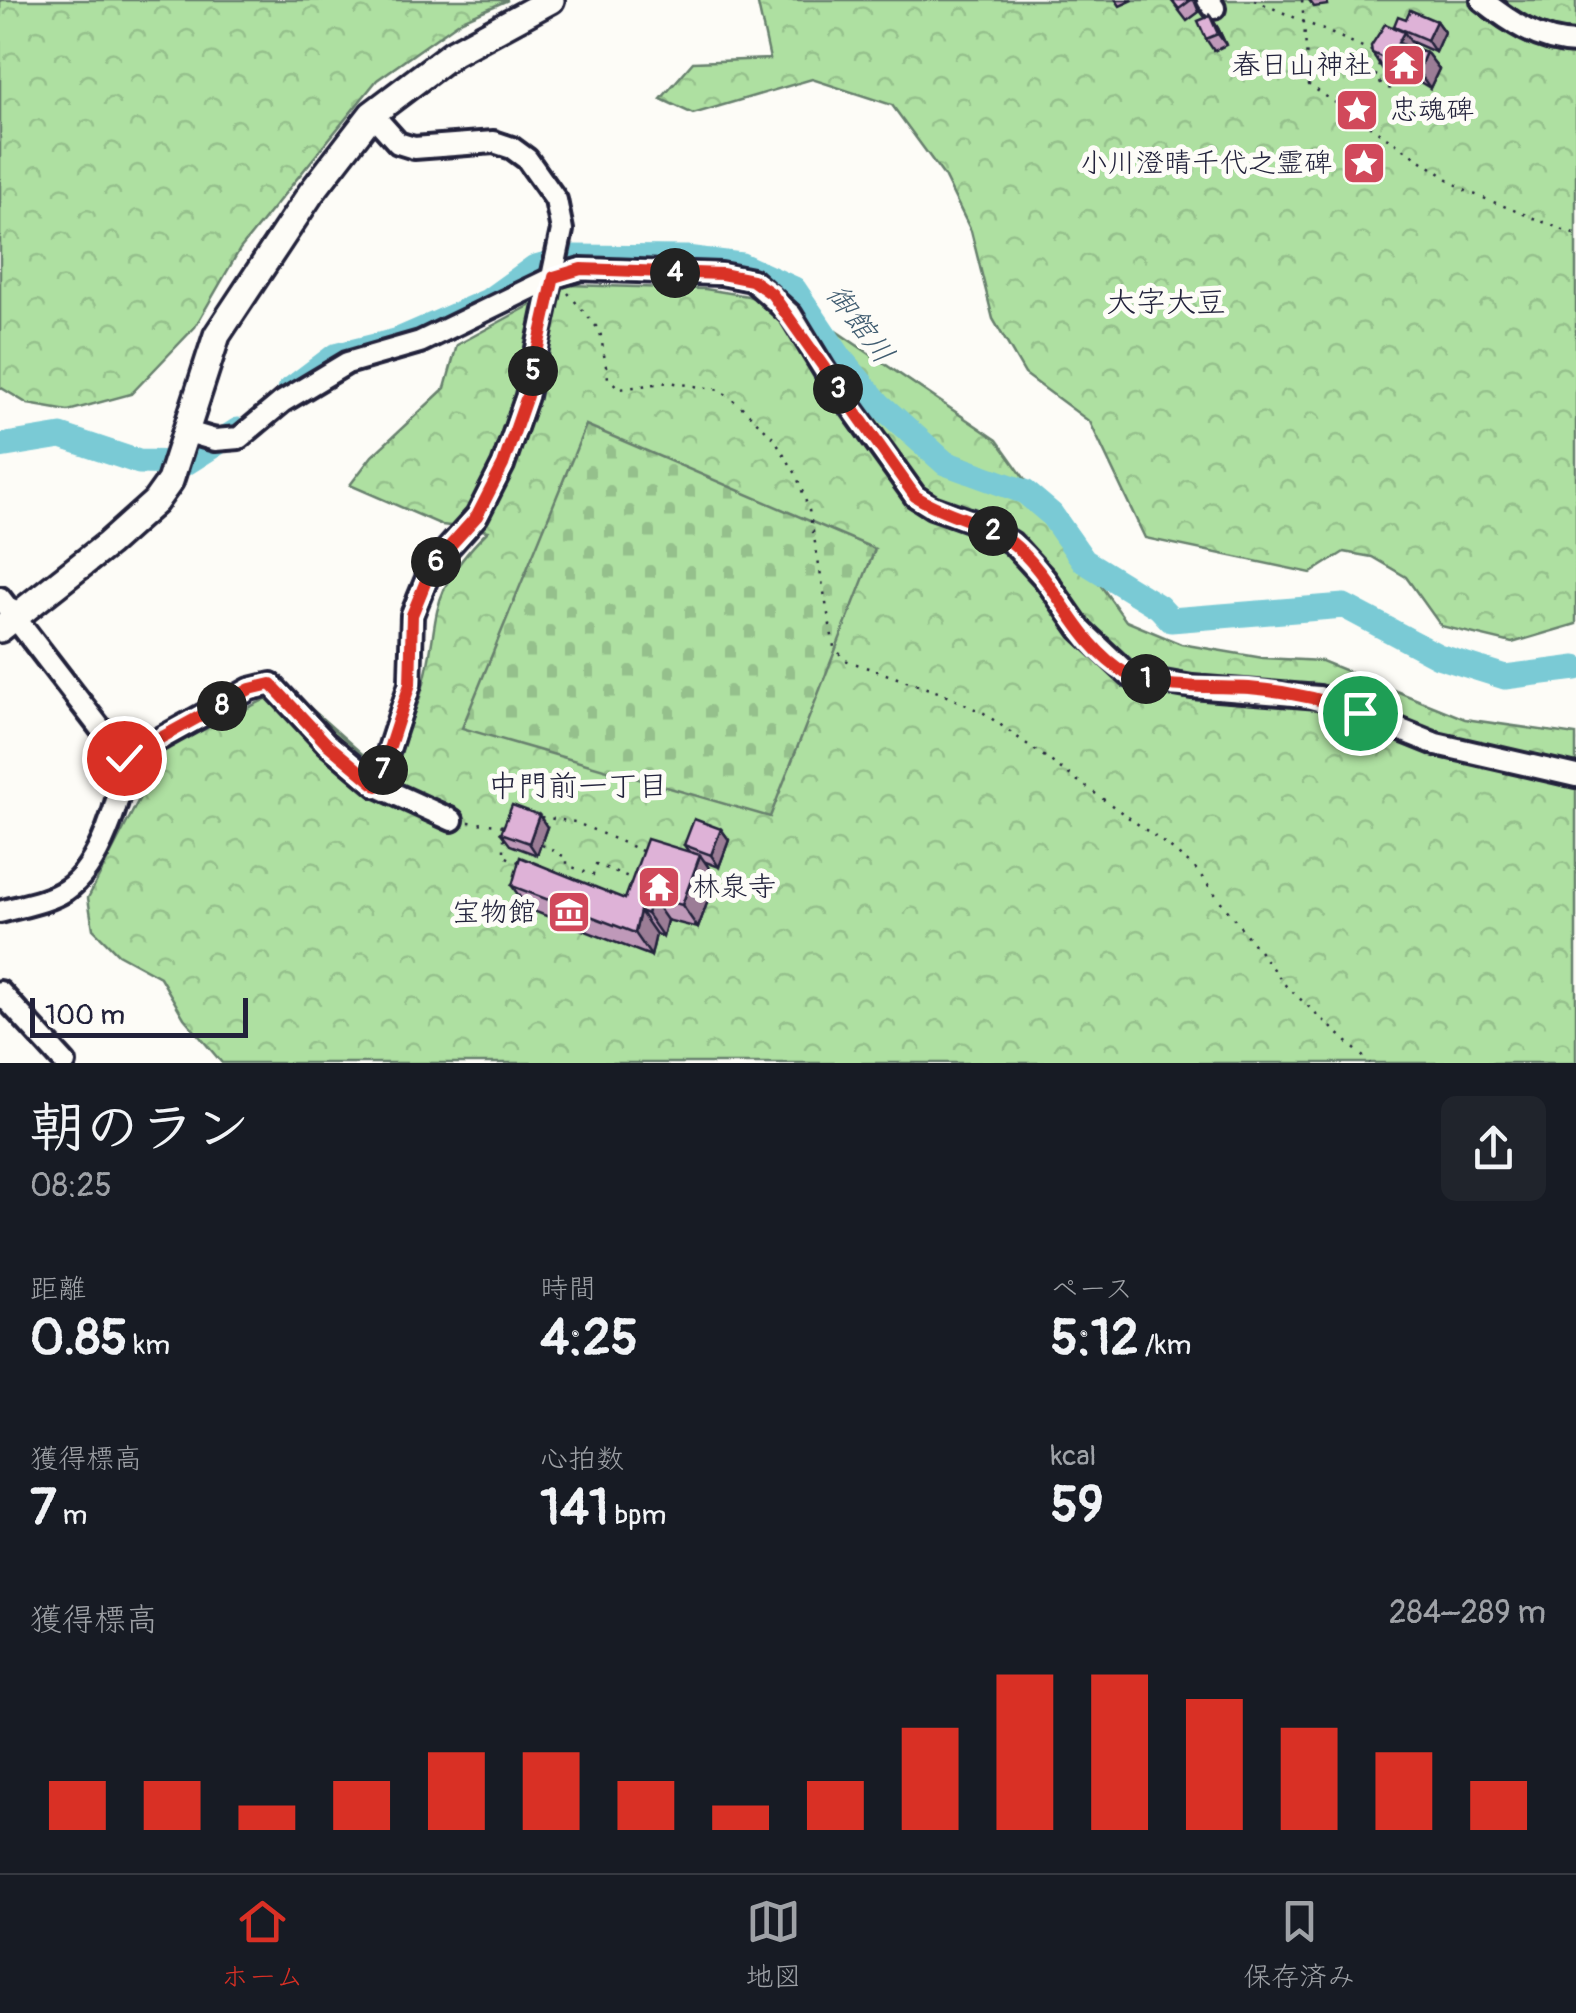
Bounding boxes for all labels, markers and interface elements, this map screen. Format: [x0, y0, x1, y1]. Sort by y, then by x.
temple icon: 春日山神社 [1381, 42, 1427, 88]
place label: 春日山神社 [1232, 48, 1372, 83]
place icon: 忠魂碑 [1334, 87, 1380, 133]
place label: 忠魂碑 [1390, 93, 1474, 128]
place icon: 小川澄晴千代之霊碑 [1341, 140, 1387, 186]
place label: 小川澄晴千代之霊碑 [1080, 146, 1332, 181]
pin: 4 [650, 248, 700, 298]
text: 4 [667, 255, 683, 290]
water label: 御館川 [818, 277, 902, 371]
district label: 大字大豆 [1106, 284, 1226, 321]
pin: 5 [508, 346, 558, 396]
text: 5 [525, 353, 541, 388]
pin: 3 [813, 364, 863, 414]
text: 3 [830, 371, 846, 406]
pin: 2 [968, 506, 1018, 556]
text: 2 [985, 513, 1001, 548]
pin: 6 [411, 537, 461, 587]
text: 6 [428, 544, 444, 579]
pin: 1 [1121, 654, 1171, 704]
text: 1 [1141, 661, 1151, 696]
pin [1318, 671, 1403, 756]
pin: 8 [197, 681, 247, 731]
icon: arrive [1333, 686, 1388, 741]
text: 8 [215, 688, 229, 723]
pin [82, 716, 167, 801]
icon: check [97, 731, 152, 786]
pin: 7 [358, 745, 408, 795]
text: 7 [376, 752, 390, 787]
district label: 中門前一丁目 [488, 768, 668, 805]
temple icon: 林泉寺 [636, 864, 682, 910]
place label: 林泉寺 [692, 870, 776, 905]
museum icon: 宝物館 [546, 889, 592, 935]
place label: 宝物館 [452, 895, 536, 930]
scale bar [30, 993, 248, 1038]
text: 100 m [45, 998, 125, 1033]
text: 朝のラン [30, 1094, 250, 1163]
button: share [1441, 1096, 1546, 1201]
text: 08:25 [30, 1166, 112, 1206]
text: 距離 [30, 1272, 86, 1307]
text: 時間 [540, 1272, 596, 1307]
text: ペース [1051, 1272, 1133, 1307]
text: 0.85 [30, 1307, 127, 1370]
text: 4:25 [540, 1307, 638, 1370]
text: 5:12 [1051, 1307, 1139, 1370]
text: km [127, 1328, 170, 1363]
text: /km [1139, 1328, 1191, 1363]
text: kcal [1051, 1439, 1096, 1474]
text: 獲得標高 [30, 1442, 142, 1477]
text: 心拍数 [540, 1442, 624, 1477]
text: 59 [1051, 1474, 1104, 1537]
text: 7 [30, 1477, 56, 1540]
text: 141 [540, 1477, 608, 1540]
text: m [56, 1498, 87, 1533]
text: bpm [608, 1498, 666, 1533]
text: 284–289 m [1389, 1593, 1546, 1633]
text: 獲得標高 [30, 1600, 158, 1640]
tab: ホーム [221, 1894, 304, 1995]
tab: 地図 [745, 1894, 801, 1995]
tab: 保存済み [1243, 1894, 1355, 1995]

